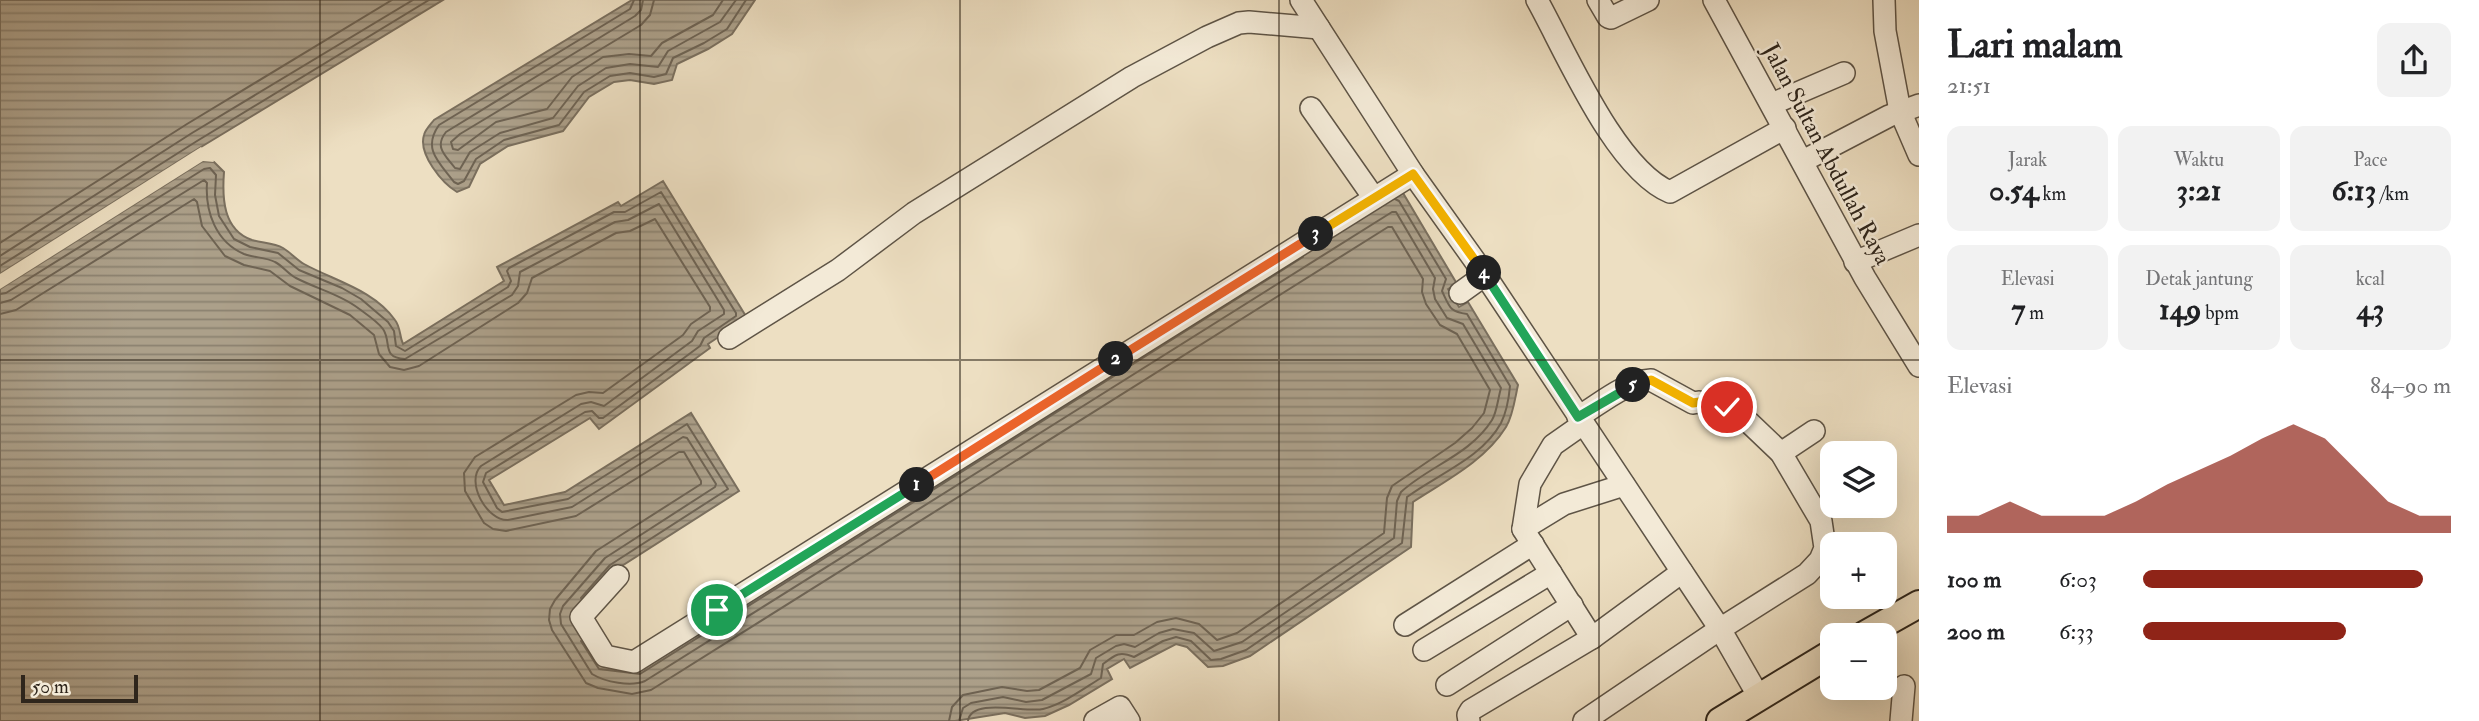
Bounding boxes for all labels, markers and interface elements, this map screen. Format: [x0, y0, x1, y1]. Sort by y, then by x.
text: Lari malam [1947, 21, 2122, 69]
button: share [2377, 23, 2451, 97]
street label: Jalan Sultan Abdullah Raya [1756, 37, 1898, 270]
text: 21:51 [1947, 71, 1991, 100]
text: Jarak [2008, 148, 2047, 172]
text: Waktu [2174, 148, 2224, 172]
text: Pace [2353, 148, 2387, 172]
text: 0.54 [1989, 172, 2038, 209]
text: 3:21 [2177, 172, 2221, 209]
text: 6:13 [2332, 172, 2376, 209]
text: km [2038, 182, 2066, 206]
text: /km [2376, 182, 2409, 206]
pin: 3 [1298, 216, 1334, 252]
text: 3 [1312, 221, 1319, 245]
pin: 4 [1466, 256, 1502, 290]
text: 4 [1478, 260, 1489, 284]
text: Elevasi [2001, 267, 2055, 291]
text: Detak jantung [2145, 267, 2253, 291]
text: kcal [2356, 267, 2385, 291]
text: 7 [2011, 291, 2025, 328]
text: 149 [2159, 291, 2201, 328]
text: 43 [2356, 291, 2384, 328]
text: m [2025, 301, 2044, 325]
text: bpm [2201, 301, 2239, 325]
pin: 2 [1098, 342, 1134, 376]
text: 2 [1111, 346, 1120, 370]
pin: 5 [1616, 368, 1650, 402]
text: Elevasi [1947, 371, 2012, 400]
text: 84–90 m [2370, 371, 2451, 400]
text: 5 [1628, 372, 1637, 396]
pin [1697, 377, 1757, 437]
icon: check [1708, 388, 1746, 426]
map controls [1820, 441, 1897, 700]
button: layers [1820, 441, 1897, 518]
pin: 1 [900, 468, 934, 503]
text: 1 [913, 472, 920, 496]
button: + [1820, 532, 1897, 609]
text: 100 m [1947, 565, 2001, 594]
text: 6:03 [2059, 565, 2097, 594]
pin [687, 580, 747, 640]
icon: arrive [698, 591, 736, 629]
text: 200 m [1947, 617, 2005, 646]
text: 6:33 [2059, 617, 2094, 646]
button: − [1820, 623, 1897, 700]
scale bar [21, 672, 138, 704]
text: 50 m [32, 675, 69, 699]

